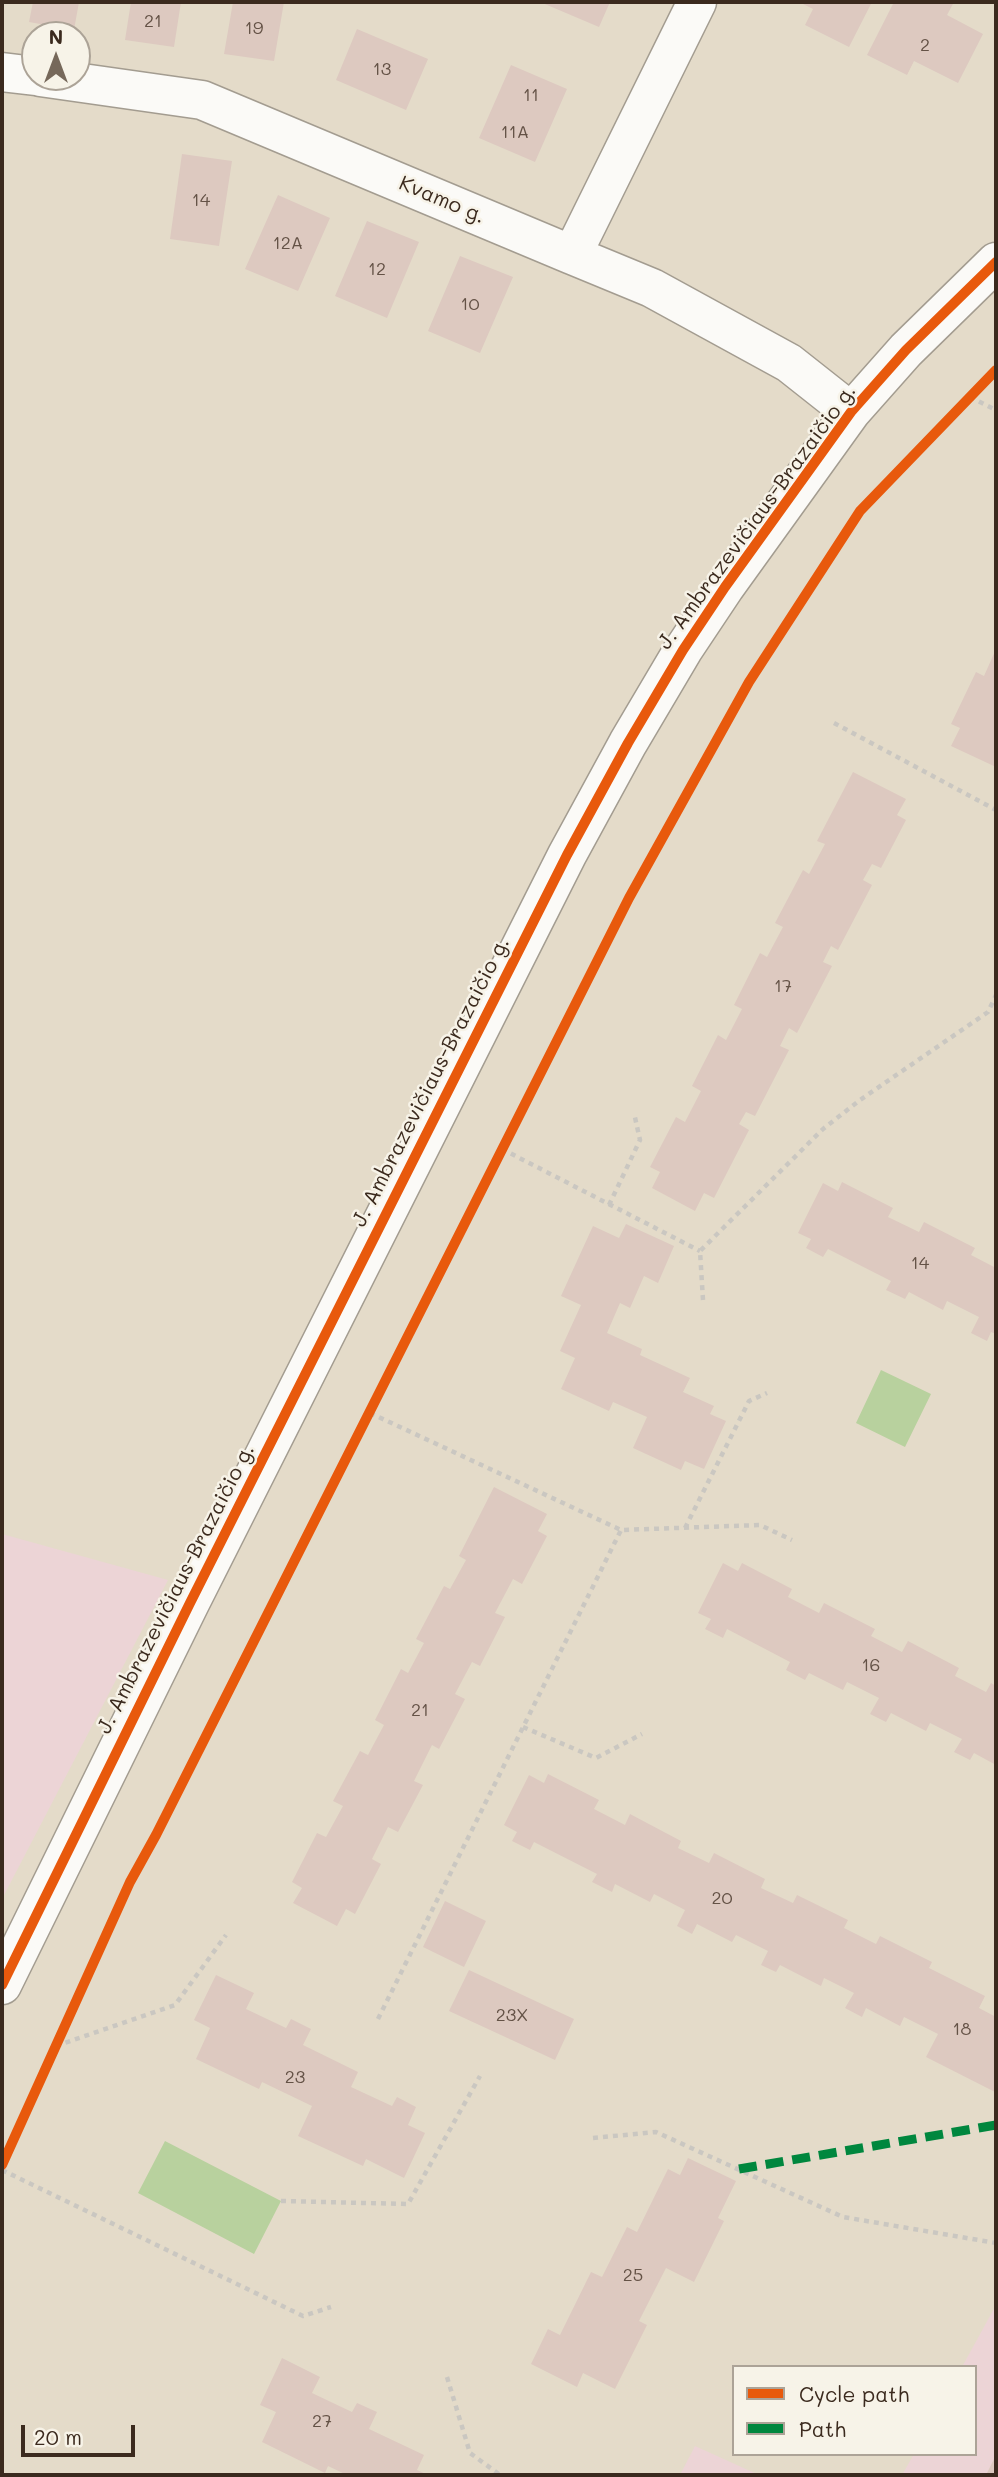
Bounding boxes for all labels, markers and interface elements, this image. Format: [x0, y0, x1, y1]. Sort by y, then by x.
house number: 21 [144, 10, 162, 32]
house number: 19 [245, 17, 263, 39]
north arrow [21, 21, 91, 91]
text: N [49, 24, 63, 49]
house number: 2 [920, 34, 930, 56]
house number: 13 [373, 58, 391, 80]
house number: 11 [523, 84, 539, 106]
house number: 11A [501, 121, 529, 143]
street label: Kvamo g. [395, 171, 489, 229]
house number: 14 [192, 189, 210, 211]
house number: 12A [273, 232, 303, 254]
house number: 12 [368, 258, 386, 280]
house number: 10 [460, 293, 480, 315]
street label: J. Ambrazevičiaus-Brazaičio g. [652, 380, 862, 654]
street label: J. Ambrazevičiaus-Brazaičio g. [347, 933, 515, 1231]
house number: 17 [774, 975, 792, 997]
house number: 14 [911, 1252, 929, 1274]
street label: J. Ambrazevičiaus-Brazaičio g. [92, 1440, 260, 1738]
house number: 16 [862, 1654, 880, 1676]
house number: 21 [411, 1699, 429, 1721]
house number: 20 [711, 1887, 733, 1909]
house number: 23X [496, 2004, 528, 2026]
house number: 18 [953, 2018, 971, 2040]
house number: 23 [285, 2066, 305, 2088]
house number: 25 [623, 2264, 643, 2286]
legend [732, 2365, 977, 2456]
text: Cycle path [799, 2380, 909, 2407]
scale bar [24, 2410, 138, 2454]
house number: 27 [312, 2410, 332, 2432]
text: Path [799, 2415, 846, 2442]
text: 20 m [34, 2423, 82, 2450]

